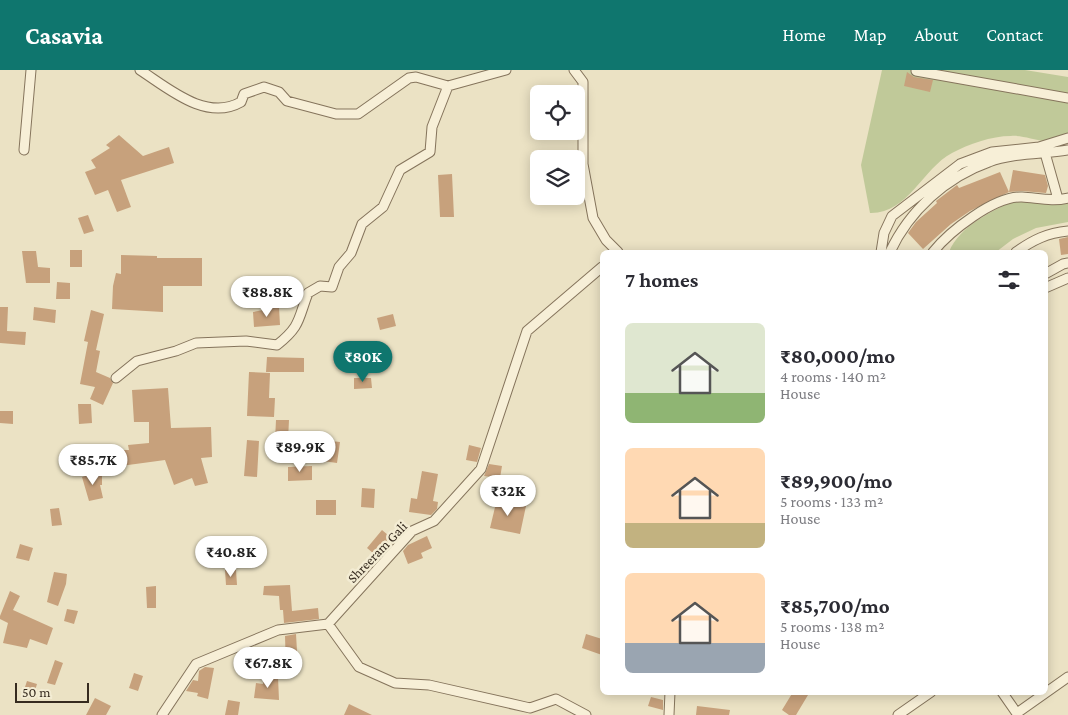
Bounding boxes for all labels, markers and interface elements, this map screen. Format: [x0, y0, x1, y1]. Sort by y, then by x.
text: Casavia [25, 22, 103, 49]
text: Home [783, 25, 826, 45]
text: Map [854, 25, 886, 45]
text: About [914, 25, 958, 45]
text: Contact [986, 25, 1043, 45]
map controls [530, 85, 585, 205]
button: locate [530, 85, 585, 140]
button: layers [530, 150, 585, 205]
icon: filters [995, 266, 1023, 294]
text: 7 homes [625, 268, 698, 292]
pin: ₹88.8K [226, 276, 308, 318]
text: ₹88.8K [242, 283, 292, 300]
pin: ₹80K [333, 340, 393, 383]
icon: home [665, 343, 725, 403]
text: ₹80,000/mo [780, 344, 895, 368]
text: ₹80K [344, 348, 382, 365]
text: 4 rooms · 140 m² [780, 368, 886, 385]
text: House [780, 385, 820, 402]
pin: ₹89.9K [259, 430, 341, 473]
text: ₹89.9K [276, 438, 324, 455]
pin: ₹85.7K [52, 444, 134, 486]
text: ₹85.7K [69, 451, 117, 468]
icon: home [665, 468, 725, 528]
text: ₹89,900/mo [780, 469, 892, 493]
pin: ₹32K [478, 474, 538, 517]
text: ₹32K [491, 482, 525, 499]
text: 5 rooms · 133 m² [780, 493, 883, 510]
text: House [780, 510, 820, 527]
street label: Shreeram Gali [344, 518, 410, 586]
pin: ₹40.8K [190, 536, 272, 578]
text: ₹40.8K [206, 543, 256, 560]
icon: home [665, 593, 725, 653]
text: ₹85,700/mo [780, 594, 890, 618]
text: 5 rooms · 138 m² [780, 618, 884, 635]
text: House [780, 635, 820, 652]
pin: ₹67.8K [227, 646, 309, 689]
text: ₹67.8K [244, 654, 292, 671]
scale bar [15, 680, 89, 703]
text: 50 m [22, 684, 50, 700]

